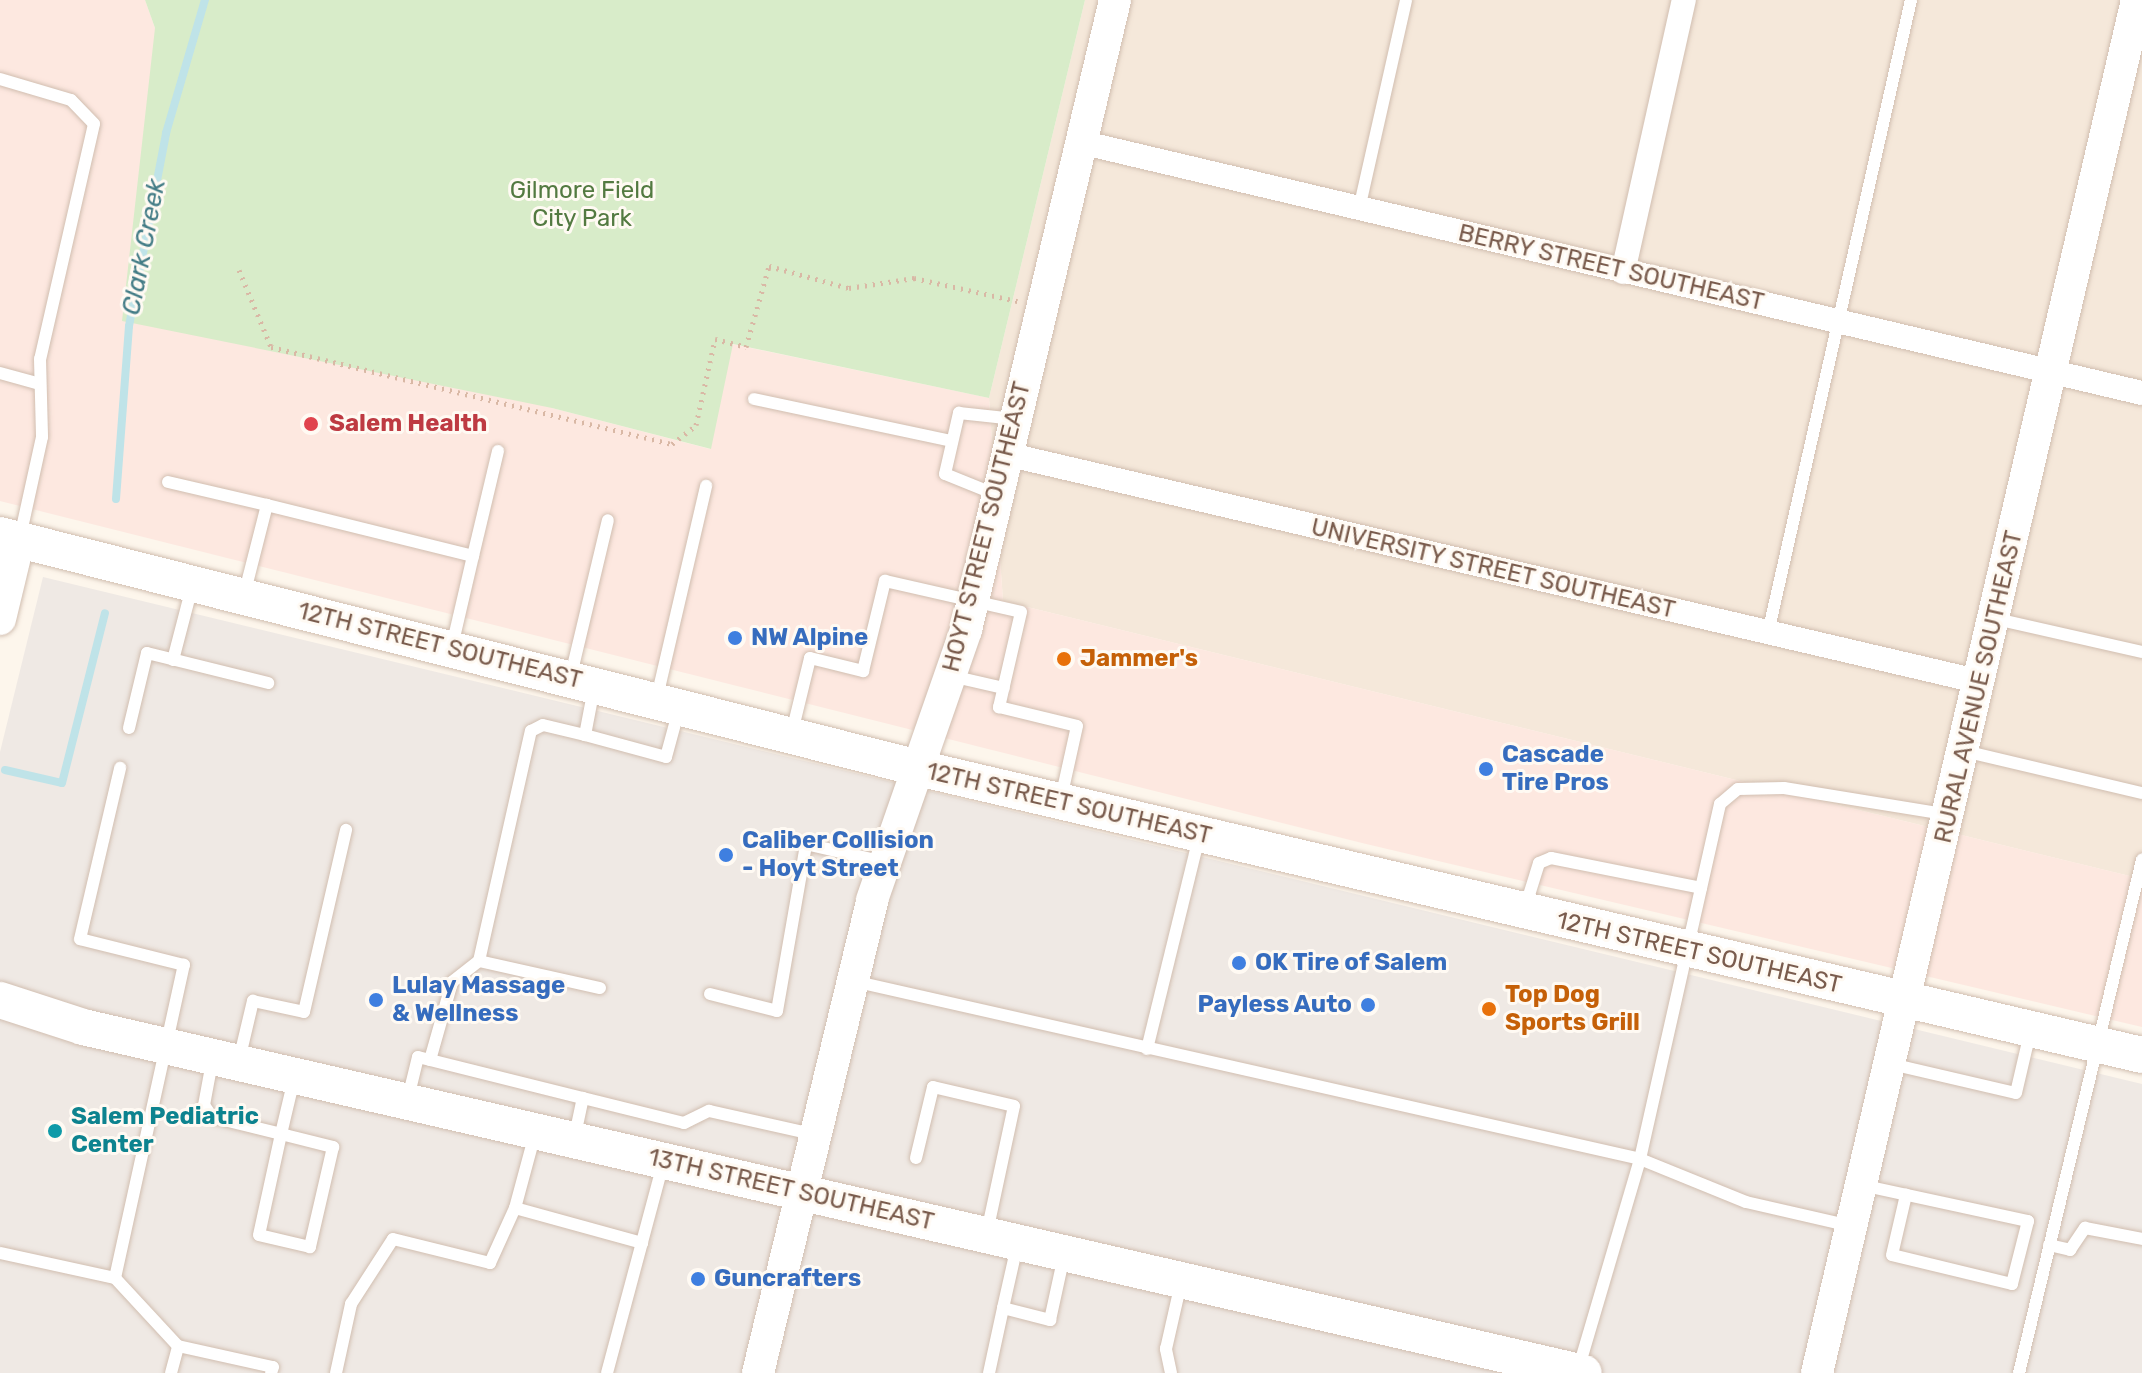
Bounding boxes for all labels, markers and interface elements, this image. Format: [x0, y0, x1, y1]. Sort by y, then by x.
water label: Clark Creek [116, 176, 172, 318]
park label: Gilmore Field City Park [510, 177, 654, 233]
street label: BERRY STREET SOUTHEAST [1455, 219, 1767, 317]
street label: HOYT STREET SOUTHEAST [937, 378, 1037, 676]
place label: Salem Health [329, 410, 487, 438]
marker: Salem Health [300, 413, 322, 435]
street label: UNIVERSITY STREET SOUTHEAST [1308, 513, 1678, 625]
street label: RURAL AVENUE SOUTHEAST [1929, 527, 2029, 847]
street label: 12TH STREET SOUTHEAST [295, 597, 585, 695]
place label: NW Alpine [751, 624, 869, 652]
marker: NW Alpine [726, 629, 744, 647]
place label: Jammer's [1080, 645, 1198, 673]
marker: Jammer's [1055, 650, 1073, 668]
place label: Cascade Tire Pros [1502, 741, 1609, 797]
street label: 12TH STREET SOUTHEAST [923, 757, 1215, 851]
marker: Cascade Tire Pros [1477, 760, 1495, 778]
place label: Caliber Collision - Hoyt Street [742, 827, 934, 883]
marker: Caliber Collision - Hoyt Street [717, 846, 735, 864]
street label: 12TH STREET SOUTHEAST [1553, 906, 1845, 1000]
place label: OK Tire of Salem [1255, 949, 1448, 977]
marker: OK Tire of Salem [1230, 954, 1248, 972]
place label: Lulay Massage & Wellness [392, 972, 566, 1028]
place label: Top Dog Sports Grill [1505, 981, 1640, 1037]
marker: Lulay Massage & Wellness [367, 991, 385, 1009]
place label: Payless Auto [1197, 991, 1352, 1019]
marker: Payless Auto [1359, 996, 1377, 1014]
marker: Top Dog Sports Grill [1480, 1000, 1498, 1018]
place label: Salem Pediatric Center [71, 1103, 259, 1159]
marker: Salem Pediatric Center [46, 1122, 64, 1140]
street label: 13TH STREET SOUTHEAST [645, 1143, 937, 1237]
place label: Guncrafters [714, 1265, 861, 1293]
marker: Guncrafters [689, 1270, 707, 1288]

